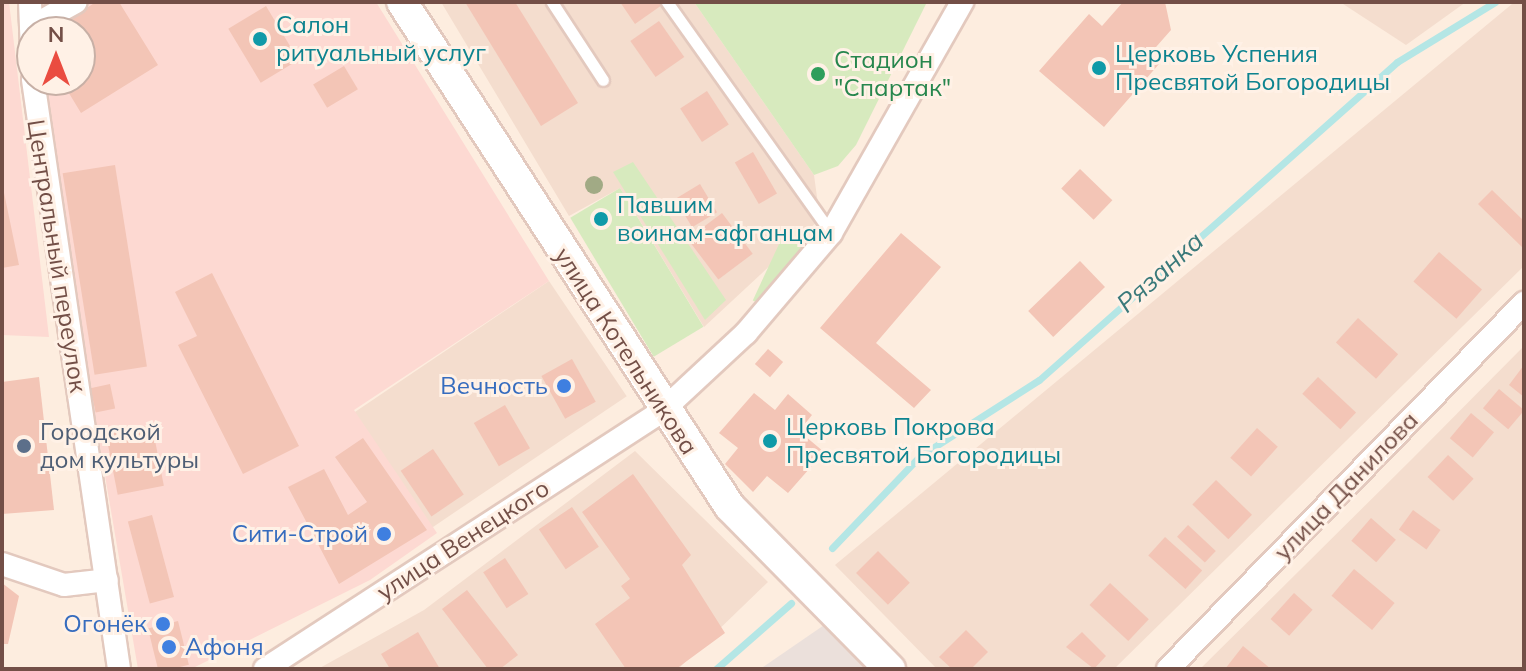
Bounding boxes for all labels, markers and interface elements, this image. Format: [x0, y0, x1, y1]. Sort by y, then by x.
place label: Салон ритуальный услуг [276, 11, 486, 67]
north arrow [16, 16, 96, 96]
text: N [48, 20, 64, 48]
marker: Салон ритуальный услуг [251, 30, 269, 48]
place label: Церковь Успения Пресвятой Богородицы [1115, 40, 1390, 96]
place label: Стадион "Спартак" [834, 46, 951, 102]
marker: Церковь Успения Пресвятой Богородицы [1090, 59, 1108, 77]
marker: Стадион "Спартак" [809, 65, 827, 83]
street label: Центральный переулок [21, 118, 93, 394]
place label: Павшим воинам-афганцам [617, 191, 833, 247]
marker: Павшим воинам-афганцам [592, 210, 610, 228]
water label: Рязанка [1110, 225, 1210, 319]
street label: улица Котельникова [548, 242, 704, 460]
place label: Вечность [440, 372, 548, 400]
marker: Вечность [555, 377, 573, 395]
street label: улица Данилова [1268, 406, 1424, 566]
place label: Церковь Покрова Пресвятой Богородицы [786, 413, 1061, 469]
place label: Городской дом культуры [40, 418, 199, 474]
marker: Церковь Покрова Пресвятой Богородицы [761, 432, 779, 450]
marker: Городской дом культуры [15, 437, 33, 455]
street label: улица Венецкого [371, 474, 555, 606]
place label: Сити-Строй [232, 520, 368, 548]
marker: Сити-Строй [375, 525, 393, 543]
place label: Огонёк [63, 610, 147, 638]
marker: Огонёк [154, 615, 172, 633]
place label: Афоня [185, 633, 264, 661]
marker: Афоня [160, 638, 178, 656]

